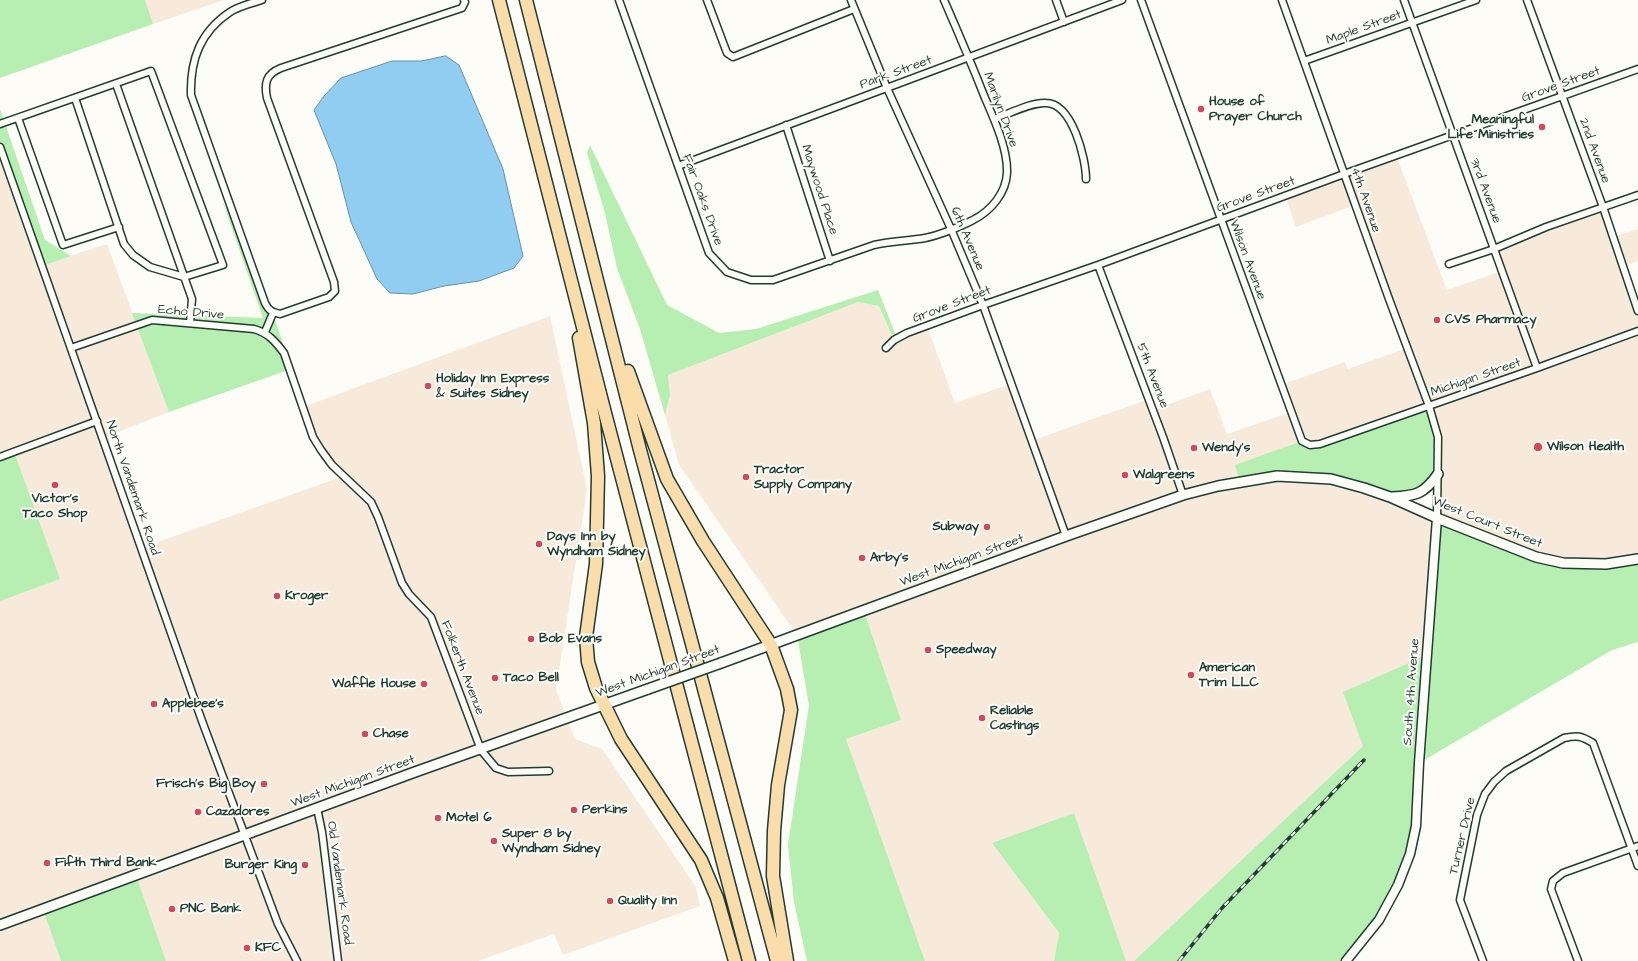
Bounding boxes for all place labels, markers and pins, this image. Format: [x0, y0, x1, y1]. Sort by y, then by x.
place label: House of Prayer Church [1209, 94, 1302, 125]
marker: House of Prayer Church [1196, 104, 1206, 114]
place label: Meaningful Life Ministries [1447, 112, 1534, 143]
marker: Meaningful Life Ministries [1537, 122, 1547, 132]
place label: CVS Pharmacy [1445, 312, 1537, 328]
marker: CVS Pharmacy [1432, 315, 1442, 325]
place label: Holiday Inn Express & Suites Sidney [436, 371, 549, 402]
marker: Holiday Inn Express & Suites Sidney [423, 381, 433, 391]
place label: Wilson Health [1547, 439, 1624, 455]
place label: Wendy's [1202, 440, 1250, 456]
marker: Wilson Health [1532, 441, 1544, 453]
marker: Wendy's [1189, 443, 1199, 453]
place label: Tractor Supply Company [754, 462, 852, 493]
place label: Walgreens [1133, 467, 1195, 483]
marker: Walgreens [1120, 470, 1130, 480]
marker: Tractor Supply Company [741, 472, 751, 482]
marker: Victor's Taco Shop [50, 480, 60, 490]
place label: Victor's Taco Shop [23, 491, 87, 522]
place label: Subway [932, 519, 979, 535]
marker: Subway [982, 522, 992, 532]
place label: Days Inn by Wyndham Sidney [547, 529, 646, 560]
marker: Days Inn by Wyndham Sidney [534, 539, 544, 549]
place label: Arby's [870, 550, 909, 566]
marker: Arby's [857, 553, 867, 563]
place label: Kroger [285, 588, 328, 604]
marker: Kroger [272, 591, 282, 601]
place label: Bob Evans [539, 631, 602, 647]
marker: Bob Evans [526, 634, 536, 644]
place label: Speedway [936, 642, 997, 658]
marker: Speedway [923, 645, 933, 655]
place label: American Trim LLC [1199, 660, 1259, 691]
place label: Taco Bell [503, 670, 559, 686]
marker: American Trim LLC [1186, 670, 1196, 680]
marker: Taco Bell [490, 673, 500, 683]
place label: Waffle House [332, 676, 416, 692]
marker: Waffle House [419, 679, 429, 689]
place label: Applebee's [162, 696, 224, 712]
marker: Applebee's [149, 699, 159, 709]
place label: Reliable Castings [990, 703, 1039, 734]
marker: Reliable Castings [977, 713, 987, 723]
place label: Chase [373, 726, 409, 742]
marker: Chase [360, 729, 370, 739]
place label: Frisch's Big Boy [156, 776, 256, 792]
marker: Frisch's Big Boy [259, 779, 269, 789]
place label: Perkins [582, 802, 627, 818]
place label: Cazadores [206, 804, 270, 820]
marker: Perkins [569, 805, 579, 815]
marker: Cazadores [193, 807, 203, 817]
place label: Motel 6 [446, 810, 492, 826]
marker: Motel 6 [433, 813, 443, 823]
place label: Super 8 by Wyndham Sidney [502, 826, 601, 857]
marker: Super 8 by Wyndham Sidney [489, 836, 499, 846]
place label: Fifth Third Bank [55, 855, 156, 871]
place label: Burger King [225, 857, 297, 873]
marker: Fifth Third Bank [42, 858, 52, 868]
marker: Burger King [300, 860, 310, 870]
place label: Quality Inn [618, 893, 677, 909]
marker: Quality Inn [605, 896, 615, 906]
place label: PNC Bank [180, 901, 241, 917]
marker: PNC Bank [167, 904, 177, 914]
place label: KFC [255, 940, 281, 956]
marker: KFC [242, 943, 252, 953]

